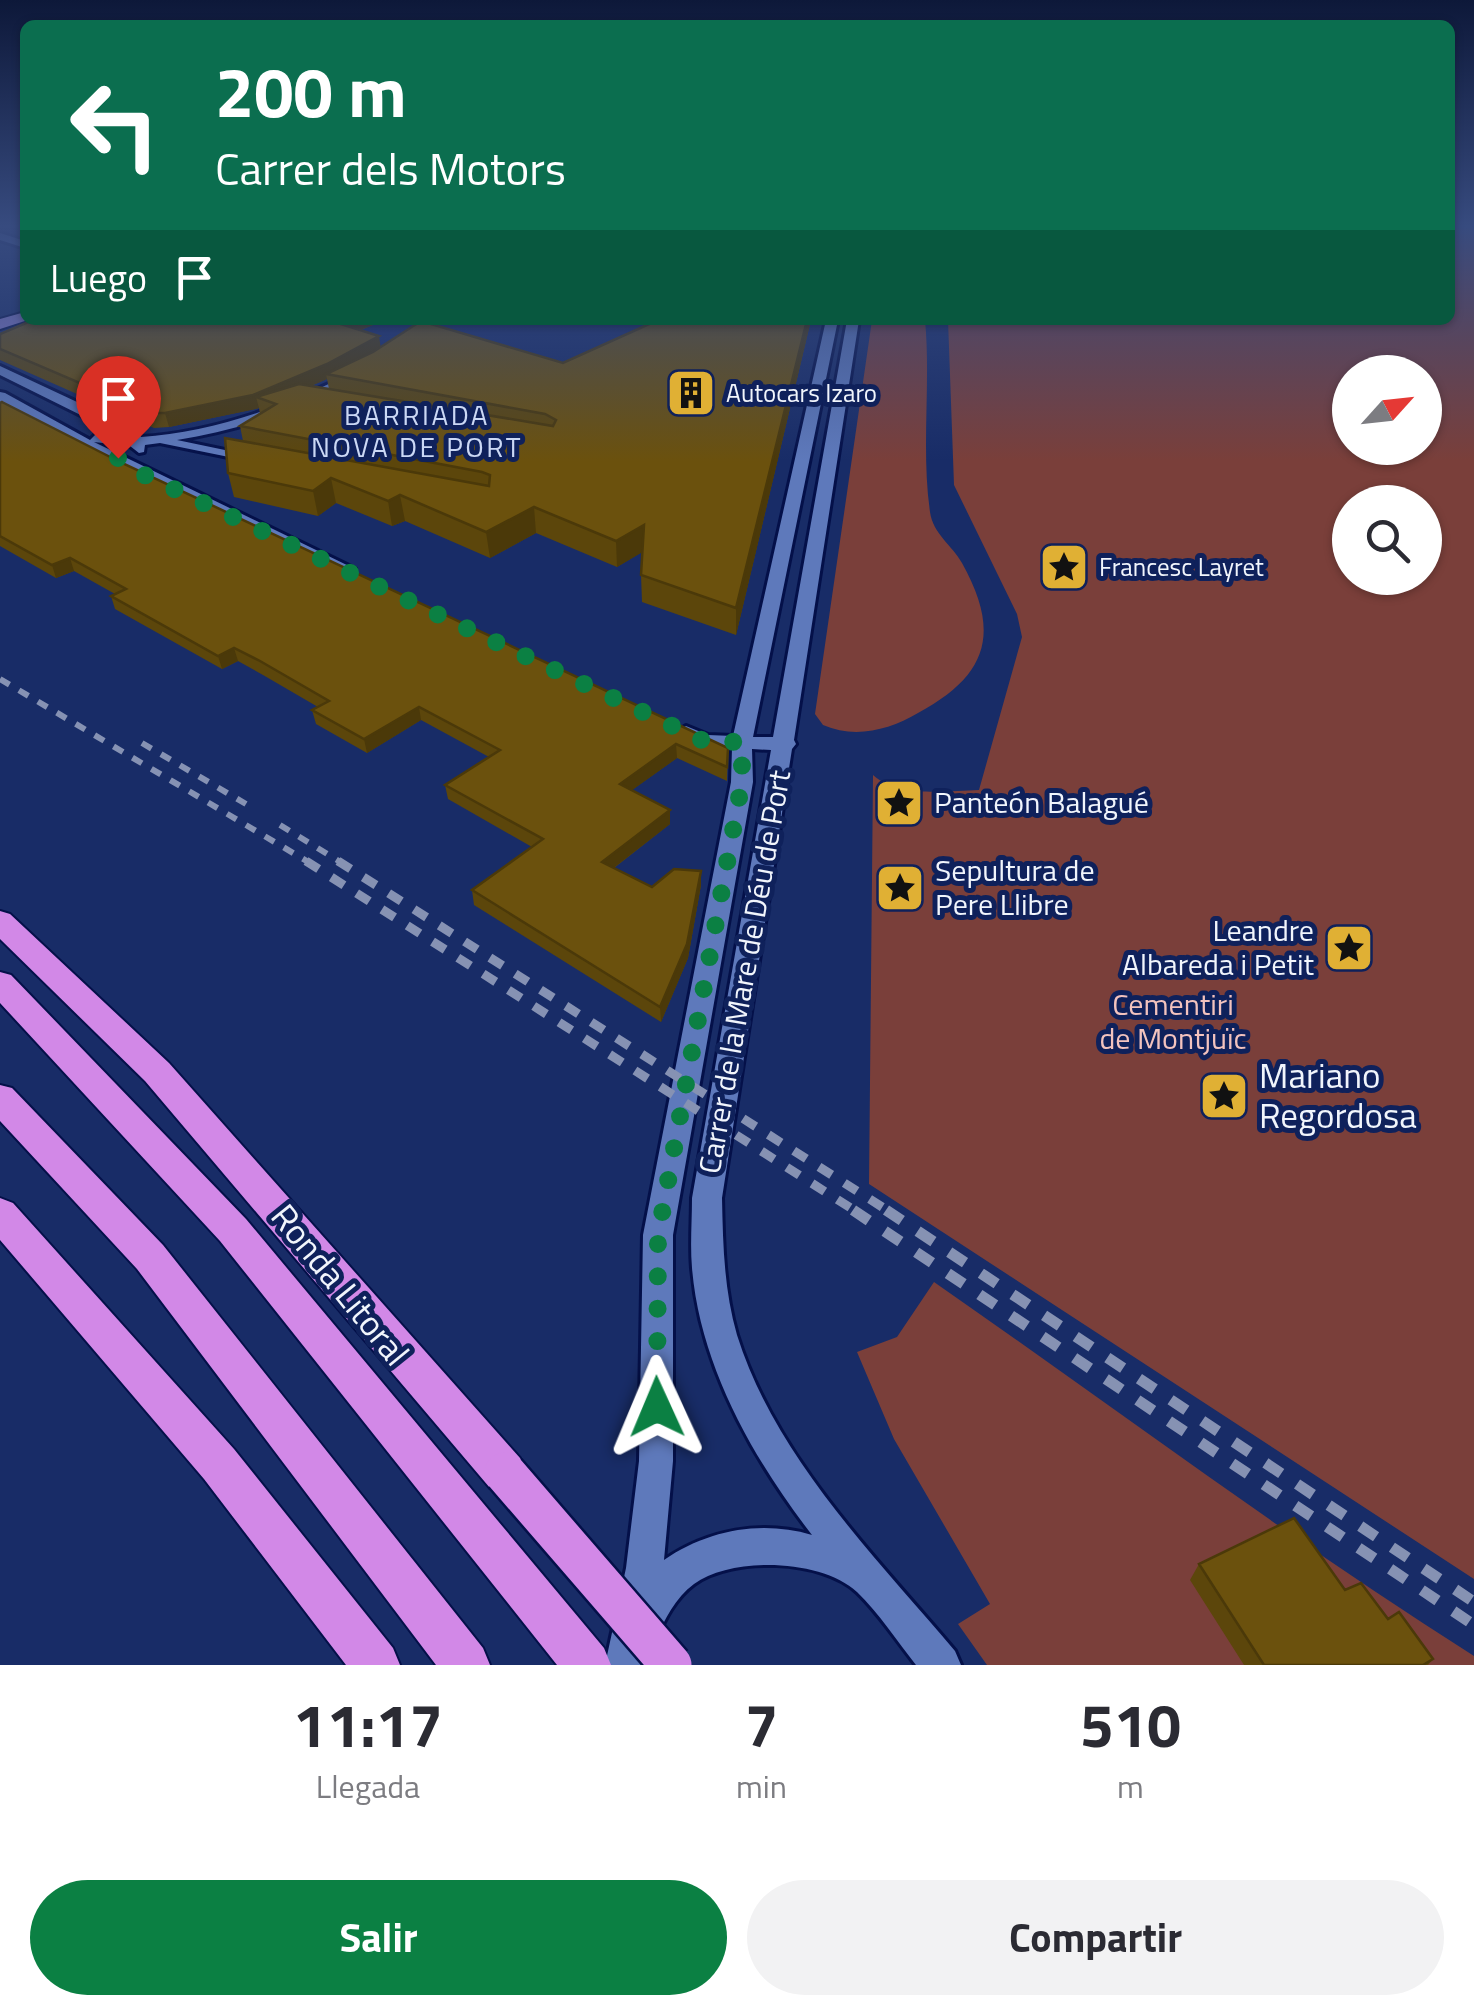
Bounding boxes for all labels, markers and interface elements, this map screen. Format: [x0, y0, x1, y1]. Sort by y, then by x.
text: 200 m [215, 38, 407, 144]
icon: left [50, 60, 180, 190]
text: Carrer dels Motors [215, 134, 566, 202]
text: Luego [50, 249, 147, 307]
icon: arrive [167, 250, 222, 305]
north arrow [1332, 355, 1442, 465]
map controls [1332, 355, 1442, 595]
pin [76, 356, 161, 459]
building icon: Autocars Izaro [665, 367, 717, 419]
icon: arrive [91, 371, 146, 426]
place label: Autocars Izaro [726, 374, 877, 412]
district label: BARRIADA NOVA DE PORT [311, 393, 523, 468]
button: search [1332, 485, 1442, 595]
place icon: Francesc Layret [1038, 541, 1090, 593]
place label: Francesc Layret [1099, 548, 1264, 586]
street label: Carrer de la Mare de Déu de Port [686, 766, 802, 1177]
place icon: Panteón Balagué [873, 777, 925, 829]
place label: Panteón Balagué [934, 779, 1149, 825]
place label: Sepultura de Pere Llibre [935, 847, 1095, 927]
place icon: Sepultura de Pere Llibre [874, 862, 926, 914]
place label: Leandre Albareda i Petit [1122, 907, 1314, 987]
place icon: Leandre Albareda i Petit [1323, 922, 1375, 974]
park label: Cementiri de Montjuïc [1099, 981, 1247, 1061]
place label: Mariano Regordosa [1259, 1048, 1417, 1142]
place icon: Mariano Regordosa [1198, 1070, 1250, 1122]
street label: Ronda Litoral [258, 1192, 423, 1377]
position arrow [605, 1355, 709, 1459]
text: 11:17 [293, 1679, 443, 1770]
text: 7 [745, 1679, 778, 1770]
text: 510 [1080, 1679, 1181, 1770]
text: Llegada [316, 1762, 420, 1810]
text: min [736, 1762, 787, 1810]
text: m [1117, 1762, 1144, 1810]
button: Salir [30, 1880, 727, 1995]
button: Compartir [747, 1880, 1444, 1995]

